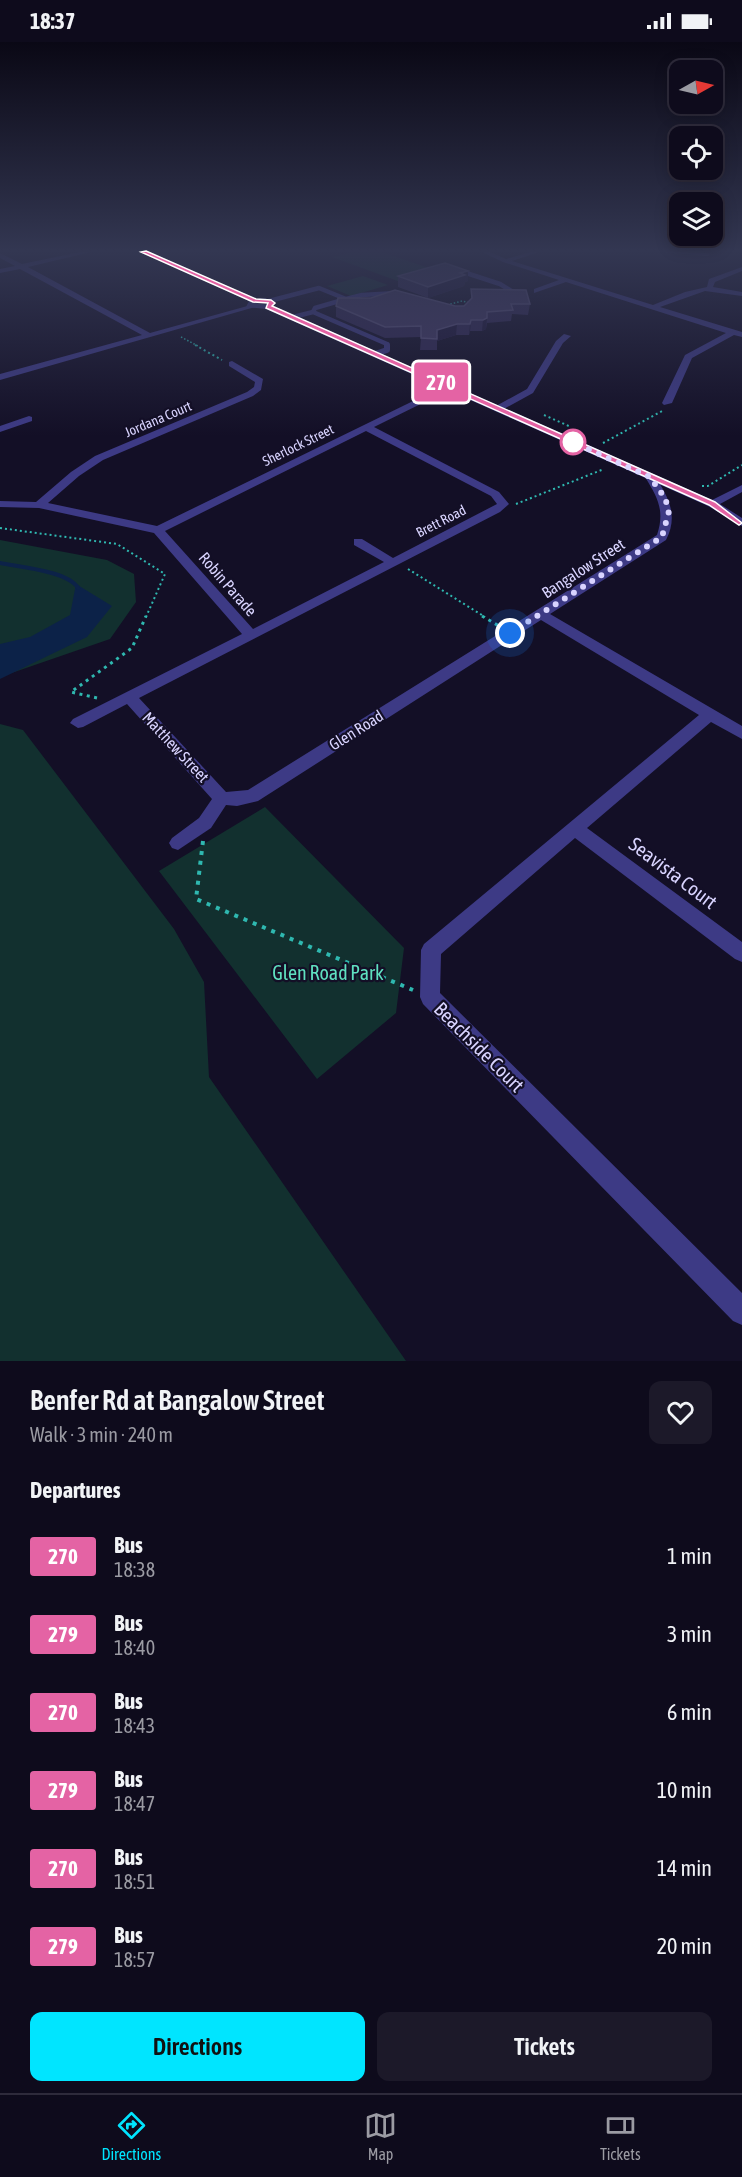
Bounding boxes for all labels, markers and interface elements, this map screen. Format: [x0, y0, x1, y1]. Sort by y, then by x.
text: 18:37 [30, 8, 75, 34]
north arrow [669, 60, 723, 114]
map controls [669, 60, 723, 246]
button: locate [669, 126, 723, 180]
button: layers [669, 192, 723, 246]
line badge: 270 [406, 362, 476, 402]
text: 270 [426, 370, 456, 394]
street label: Jordana Court [122, 398, 194, 440]
street label: Sherlock Street [260, 421, 336, 469]
unlabelled marker [560, 429, 586, 455]
street label: Brett Road [413, 502, 469, 540]
street label: Bangalow Street [538, 534, 629, 602]
street label: Robin Parade [195, 549, 261, 619]
your location [495, 618, 525, 648]
street label: Glen Road [326, 706, 386, 754]
street label: Matthew Street [139, 708, 213, 786]
street label: Seavista Court [625, 832, 722, 913]
park label: Glen Road Park [272, 961, 384, 984]
street label: Beachside Court [430, 997, 529, 1096]
button: heart [649, 1381, 712, 1444]
text: Benfer Rd at Bangalow Street [30, 1384, 325, 1416]
text: Walk · 3 min · 240 m [30, 1423, 173, 1446]
text: Departures [30, 1477, 120, 1503]
text: Bus [114, 1532, 143, 1558]
text: 1 min [667, 1543, 712, 1569]
text: 270 [48, 1544, 78, 1568]
text: 18:38 [114, 1558, 155, 1581]
text: Bus [114, 1610, 143, 1636]
text: 3 min [667, 1621, 712, 1647]
text: 279 [48, 1622, 78, 1646]
text: 18:40 [114, 1636, 155, 1659]
text: Bus [114, 1688, 143, 1714]
text: 6 min [667, 1699, 712, 1725]
text: 270 [48, 1700, 78, 1724]
text: 18:43 [114, 1714, 155, 1737]
text: Bus [114, 1766, 143, 1792]
text: 10 min [657, 1777, 712, 1803]
text: 279 [48, 1778, 78, 1802]
text: 18:47 [114, 1792, 155, 1815]
text: Bus [114, 1844, 143, 1870]
text: 14 min [657, 1855, 712, 1881]
text: 270 [48, 1856, 78, 1880]
text: 18:51 [114, 1870, 155, 1893]
text: Bus [114, 1922, 143, 1948]
text: 20 min [657, 1933, 712, 1959]
text: 279 [48, 1934, 78, 1958]
text: 18:57 [114, 1948, 155, 1971]
button: Directions [30, 2012, 365, 2081]
button: Tickets [377, 2012, 712, 2081]
tab: Directions [101, 2109, 161, 2163]
tab: Map [364, 2109, 397, 2163]
tab: Tickets [600, 2109, 641, 2163]

